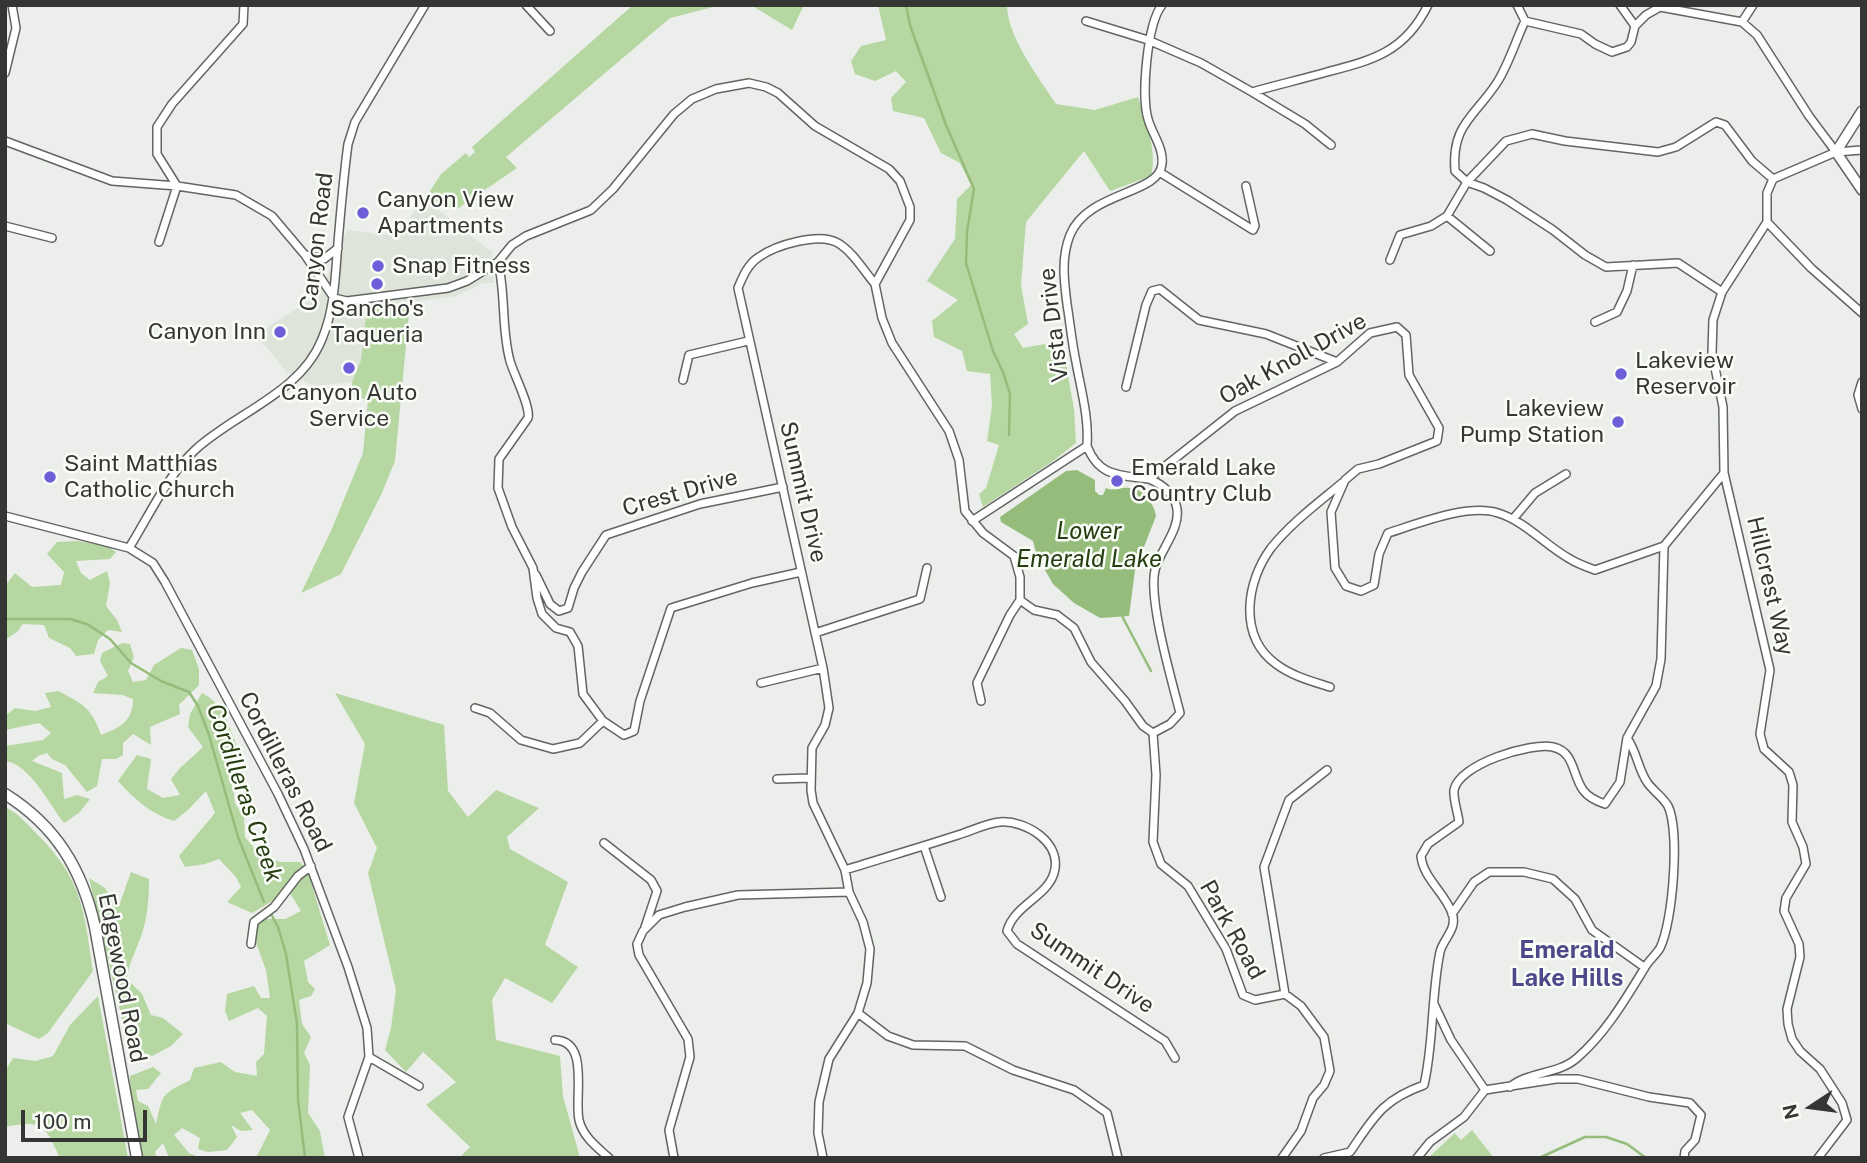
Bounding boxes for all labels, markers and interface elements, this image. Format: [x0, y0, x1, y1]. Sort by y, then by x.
street label: Canyon Road [295, 171, 339, 313]
place label: Canyon View Apartments [377, 186, 514, 240]
marker: Canyon View Apartments [355, 205, 371, 221]
place label: Snap Fitness [392, 252, 530, 280]
marker: Snap Fitness [370, 258, 386, 274]
street label: Vista Drive [1033, 266, 1075, 384]
marker: Sancho's Taqueria [369, 276, 385, 292]
place label: Sancho's Taqueria [330, 295, 424, 349]
street label: Oak Knoll Drive [1215, 307, 1371, 411]
place label: Canyon Inn [148, 318, 266, 346]
marker: Canyon Inn [272, 324, 288, 340]
place label: Lakeview Reservoir [1635, 347, 1736, 401]
marker: Canyon Auto Service [341, 360, 357, 376]
marker: Lakeview Reservoir [1613, 366, 1629, 382]
place label: Canyon Auto Service [281, 379, 417, 433]
place label: Lakeview Pump Station [1460, 395, 1604, 449]
marker: Lakeview Pump Station [1610, 414, 1626, 430]
street label: Summit Drive [773, 419, 833, 565]
place label: Saint Matthias Catholic Church [64, 450, 235, 504]
place label: Emerald Lake Country Club [1131, 454, 1276, 508]
street label: Crest Drive [619, 463, 741, 523]
marker: Saint Matthias Catholic Church [42, 469, 58, 485]
marker: Emerald Lake Country Club [1109, 473, 1125, 489]
street label: Hillcrest Way [1741, 514, 1799, 658]
water label: Lower Emerald Lake [1016, 518, 1162, 574]
street label: Cordilleras Road [233, 687, 337, 857]
water label: Cordilleras Creek [200, 700, 288, 886]
street label: Park Road [1193, 876, 1271, 984]
street label: Edgewood Road [92, 891, 152, 1065]
street label: Summit Drive [1025, 916, 1159, 1020]
district label: Emerald Lake Hills [1511, 937, 1623, 993]
north arrow [1776, 1072, 1846, 1142]
scale bar [24, 1096, 150, 1140]
text: N [1778, 1102, 1803, 1121]
text: 100 m [34, 1109, 91, 1134]

